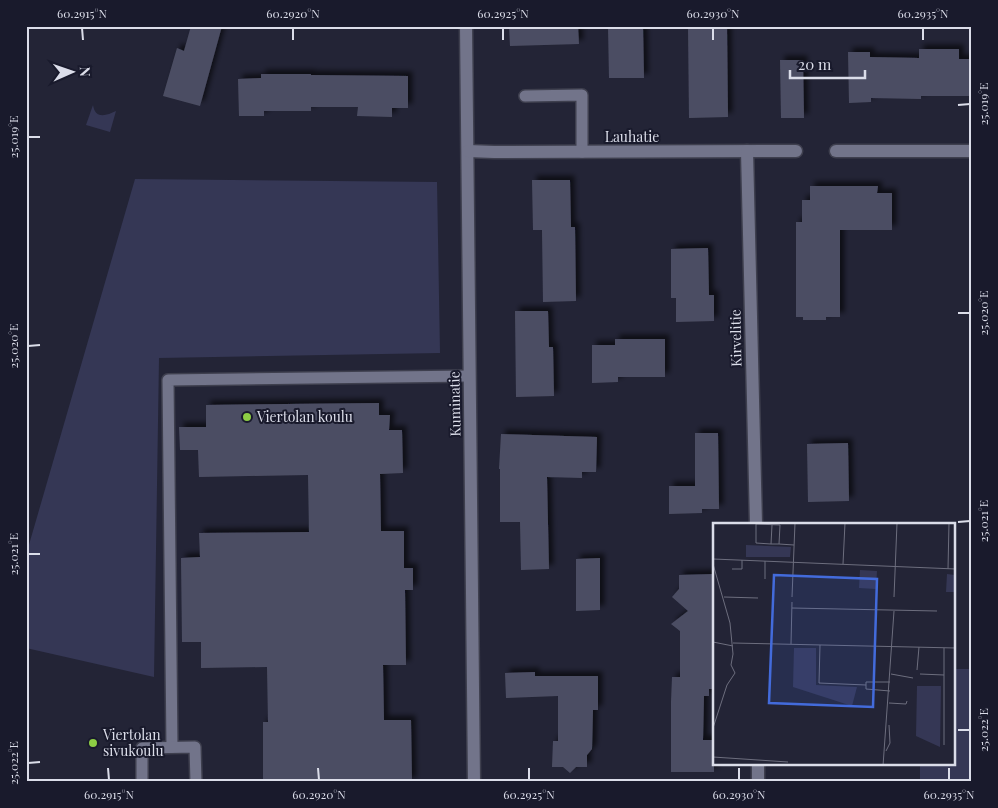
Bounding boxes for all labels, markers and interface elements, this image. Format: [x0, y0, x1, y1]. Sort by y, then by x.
text: 60.2915°N [57, 5, 107, 21]
text: 60.2920°N [266, 5, 320, 21]
text: 60.2925°N [477, 5, 529, 21]
text: 60.2930°N [687, 5, 740, 21]
text: 60.2935°N [897, 5, 949, 21]
north arrow [48, 48, 98, 98]
scale bar [790, 48, 866, 80]
text: 20 m [798, 54, 832, 74]
text: N [76, 66, 95, 77]
text: 25.019°E [975, 83, 991, 125]
text: 25.019°E [5, 116, 21, 158]
street label: Lauhatie [605, 127, 659, 146]
text: 25.020°E [975, 291, 991, 335]
street label: Kirvelitie [725, 309, 746, 367]
text: 25.020°E [5, 324, 21, 368]
street label: Kuminatie [444, 371, 465, 437]
place label: Viertolan koulu [256, 407, 353, 426]
marker: Viertolan koulu [241, 411, 253, 423]
text: 25.021°E [975, 500, 991, 542]
inset map [713, 523, 956, 766]
text: 25.021°E [5, 533, 21, 575]
text: 25.022°E [975, 708, 991, 752]
place label: Viertolan sivukoulu [102, 725, 164, 760]
marker: Viertolan sivukoulu [87, 737, 99, 749]
text: 25.022°E [5, 741, 21, 785]
text: 60.2915°N [84, 786, 134, 802]
text: 60.2920°N [292, 786, 346, 802]
text: 60.2925°N [503, 786, 555, 802]
text: 60.2930°N [713, 786, 766, 802]
text: 60.2935°N [923, 786, 975, 802]

